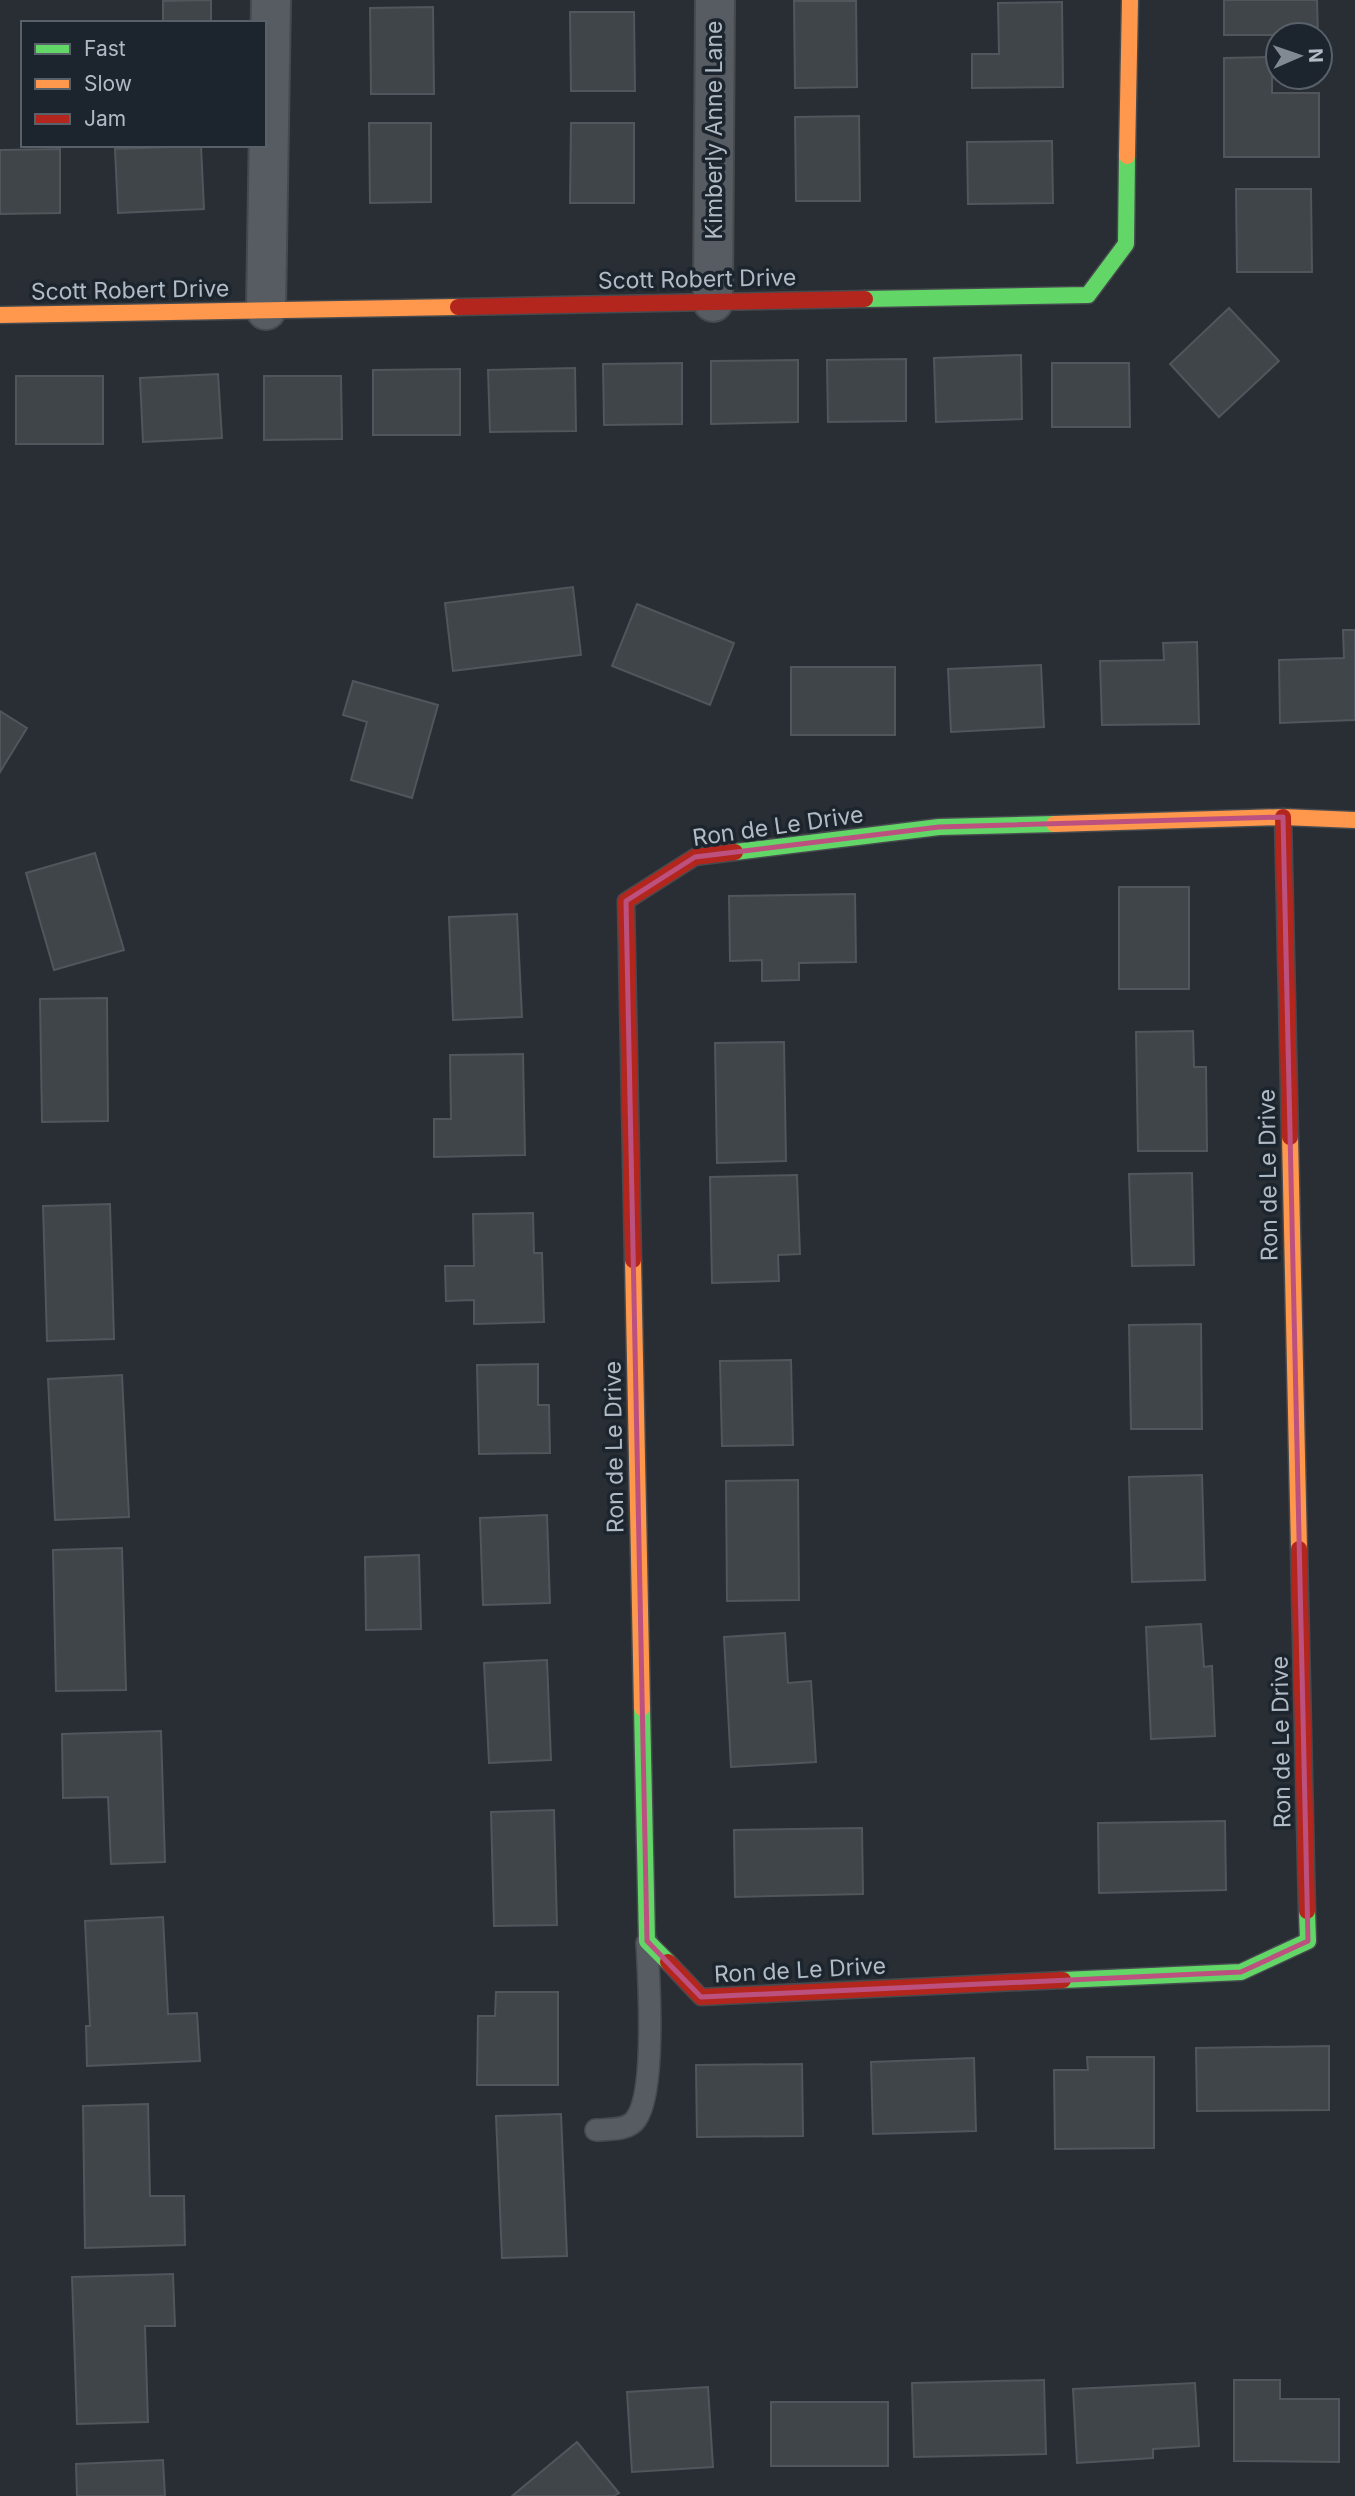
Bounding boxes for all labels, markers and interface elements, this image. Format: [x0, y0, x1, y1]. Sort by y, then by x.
legend [21, 21, 266, 147]
street label: Kimberly Anne Lane [700, 21, 728, 239]
north arrow [1264, 21, 1334, 91]
text: Fast [84, 36, 126, 61]
text: N [1304, 48, 1327, 63]
text: Slow [84, 71, 132, 96]
text: Jam [84, 106, 126, 131]
street label: Scott Robert Drive [598, 263, 796, 295]
street label: Scott Robert Drive [31, 274, 229, 306]
street label: Ron de Le Drive [691, 800, 865, 852]
street label: Ron de Le Drive [1252, 1089, 1284, 1261]
street label: Ron de Le Drive [598, 1361, 630, 1533]
street label: Ron de Le Drive [1265, 1656, 1297, 1828]
street label: Ron de Le Drive [713, 1952, 887, 1988]

